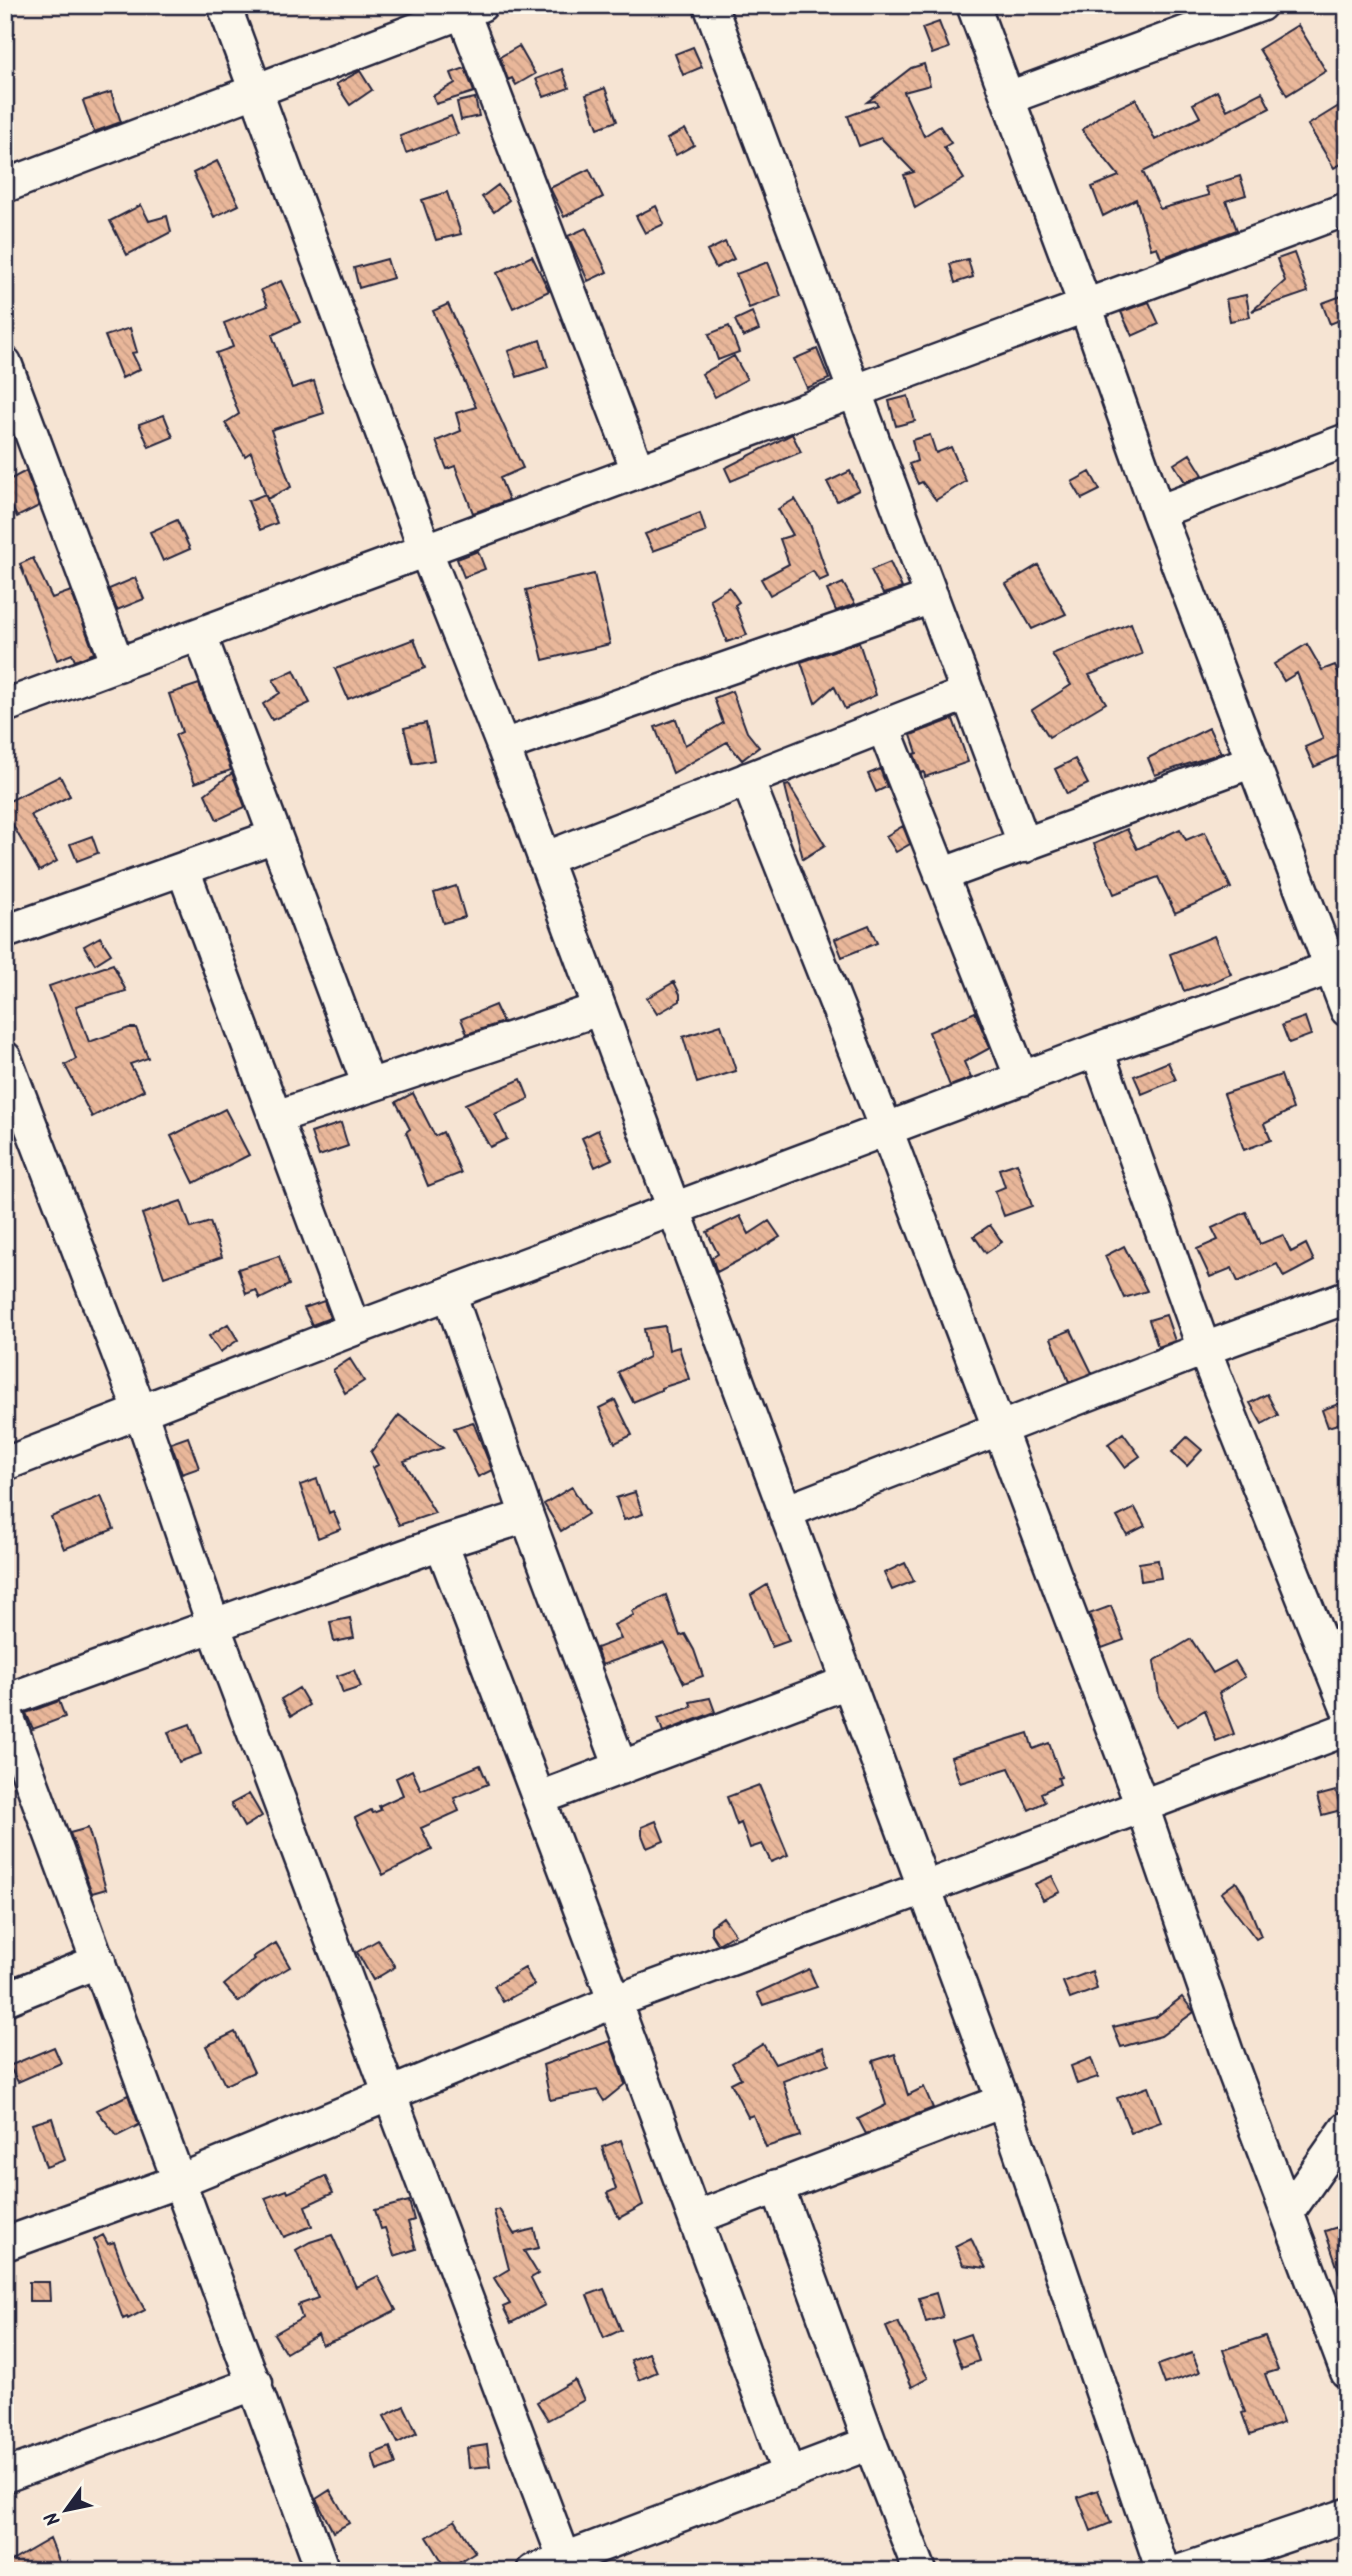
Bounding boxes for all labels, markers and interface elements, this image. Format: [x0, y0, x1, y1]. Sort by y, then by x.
north arrow [32, 2474, 102, 2544]
text: N [38, 2505, 69, 2531]

